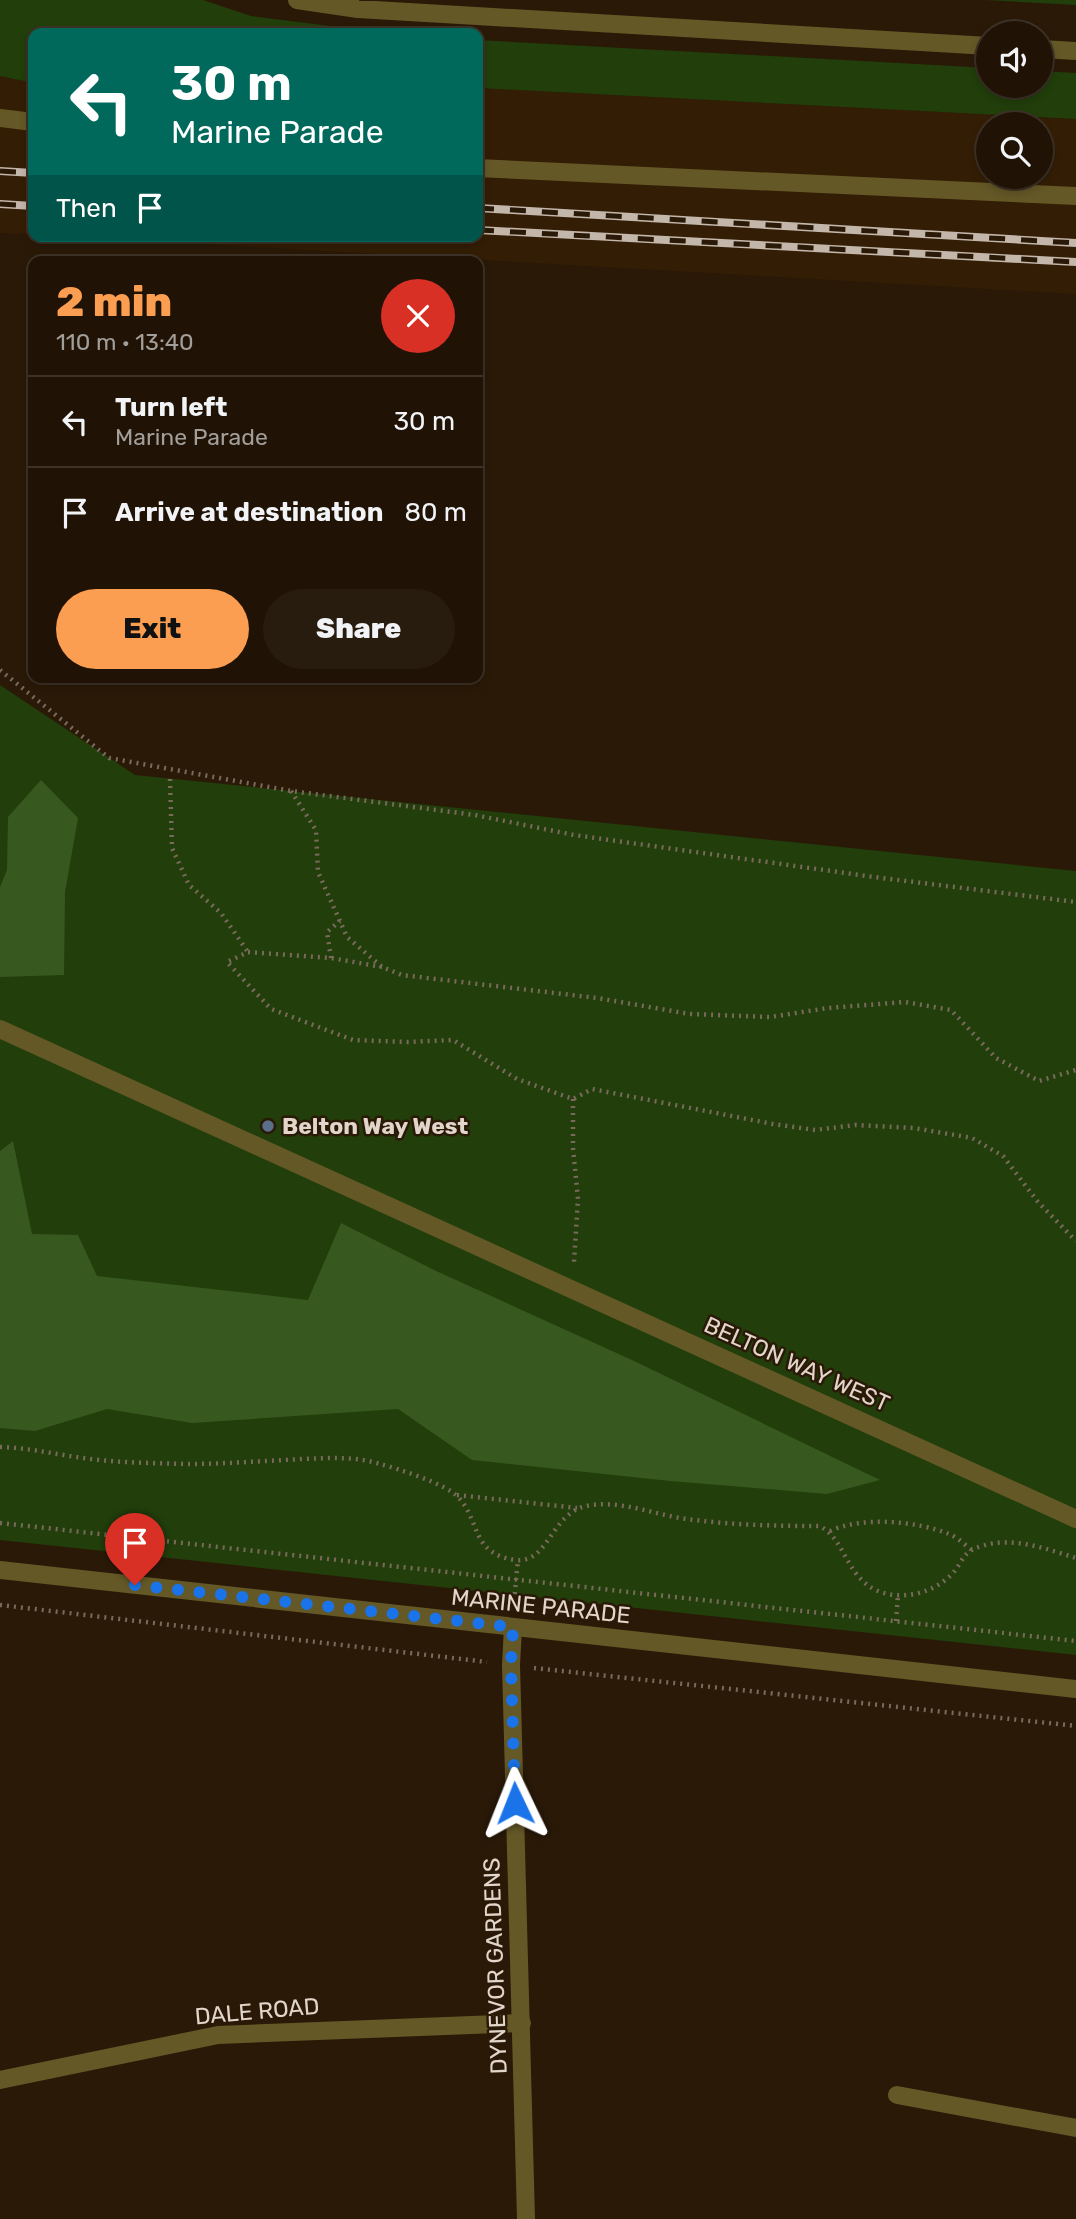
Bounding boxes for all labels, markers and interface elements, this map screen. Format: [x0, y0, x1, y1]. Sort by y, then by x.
map controls [976, 21, 1053, 189]
button: sound [976, 21, 1053, 98]
text: 30 m [171, 54, 292, 112]
icon: left [56, 56, 147, 147]
button: search [976, 112, 1053, 189]
text: Marine Parade [171, 113, 384, 151]
icon: arrive [131, 189, 169, 227]
text: Then [56, 193, 117, 224]
text: 2 min [56, 277, 172, 327]
button: close [381, 279, 455, 353]
text: 110 m · 13:40 [56, 328, 194, 356]
text: Turn left [115, 392, 227, 423]
icon: left [56, 403, 94, 441]
text: 30 m [393, 406, 455, 437]
text: Marine Parade [115, 423, 268, 451]
icon: arrive [56, 494, 94, 532]
text: Arrive at destination [115, 497, 383, 528]
text: 80 m [404, 497, 467, 528]
button: Exit [56, 589, 249, 669]
button: Share [263, 589, 455, 669]
place label: Belton Way West [282, 1112, 468, 1140]
marker: Belton Way West [260, 1118, 276, 1134]
street label: BELTON WAY WEST [700, 1311, 894, 1417]
pin [105, 1513, 165, 1585]
icon: arrive [116, 1524, 154, 1562]
street label: MARINE PARADE [450, 1583, 632, 1629]
position arrow [478, 1766, 552, 1840]
street label: DYNEVOR GARDENS [477, 1857, 513, 2075]
street label: DALE ROAD [193, 1992, 321, 2030]

